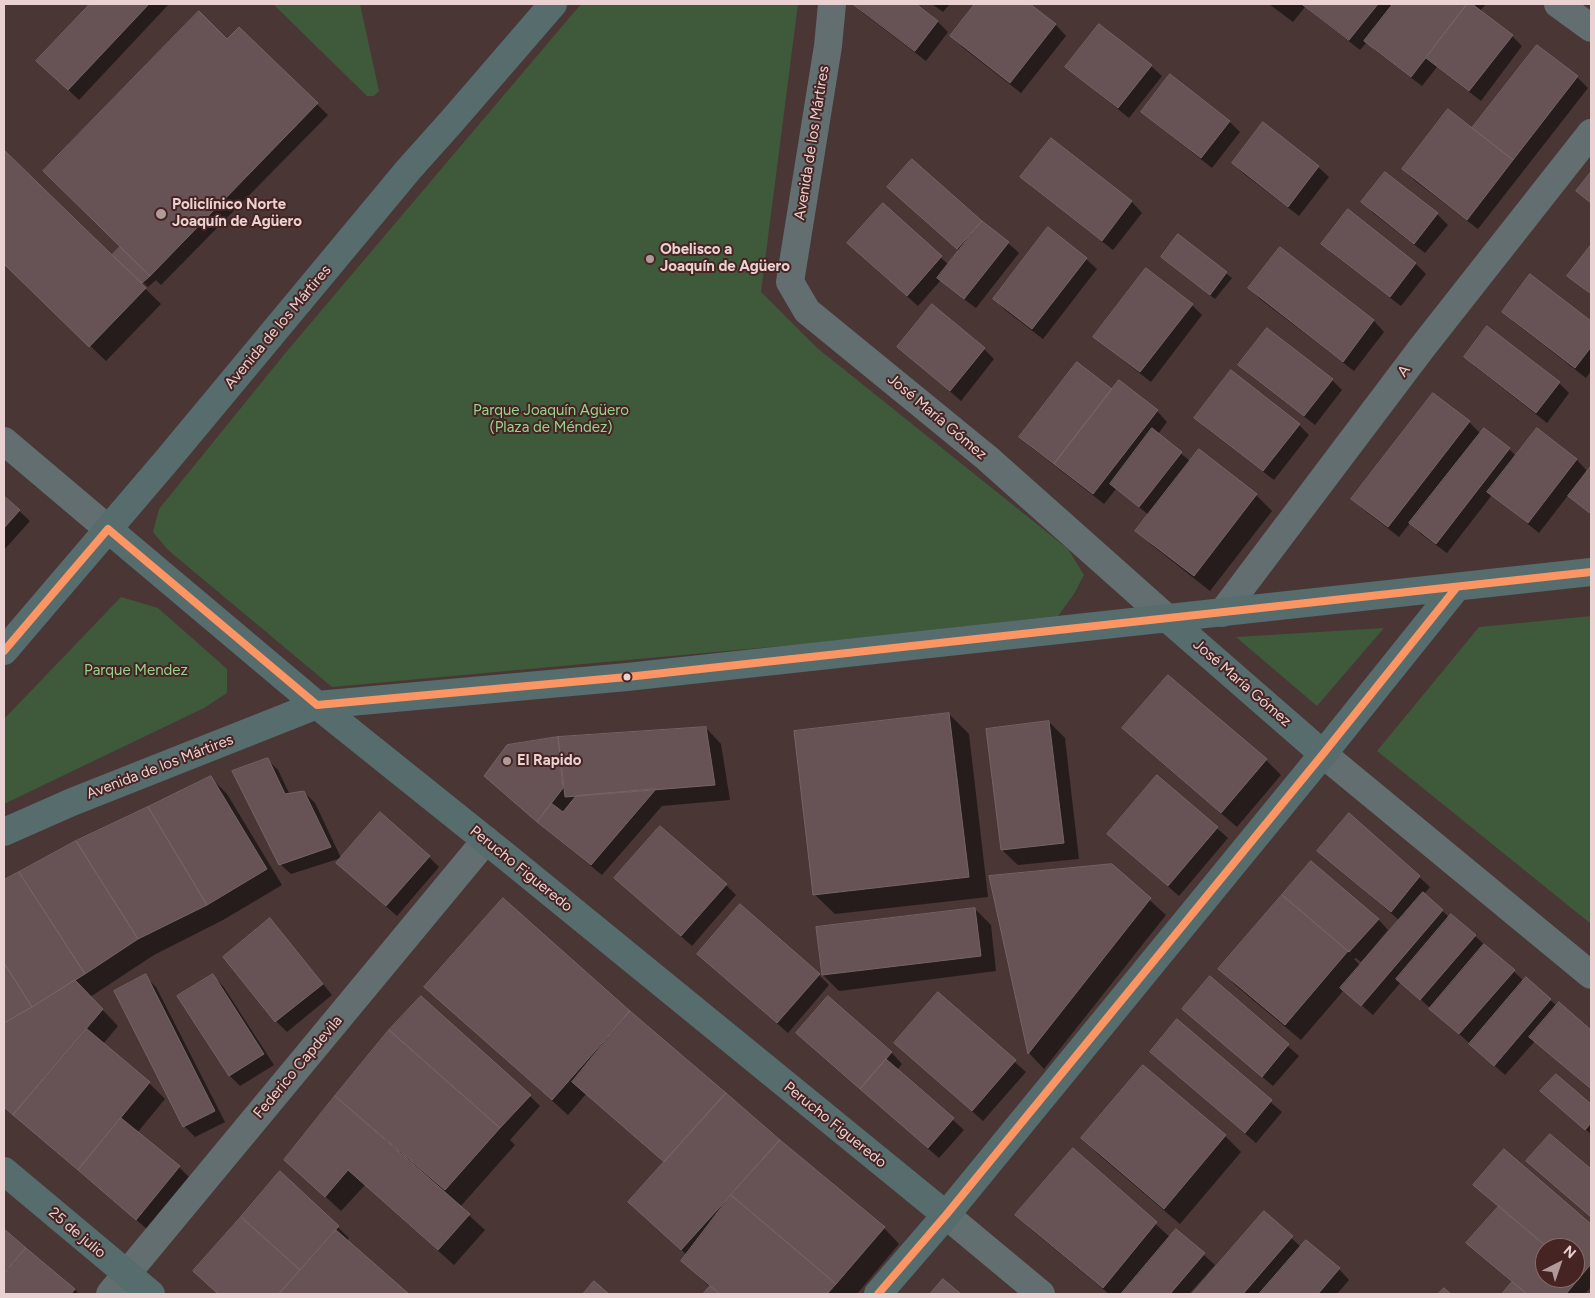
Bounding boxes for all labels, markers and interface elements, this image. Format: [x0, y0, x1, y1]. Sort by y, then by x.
street label: Avenida de los Mártires [791, 65, 833, 221]
place label: Policlínico Norte Joaquín de Agüero [172, 196, 302, 231]
marker: Policlínico Norte Joaquín de Agüero [154, 207, 168, 221]
place label: Obelisco a Joaquín de Agüero [660, 241, 790, 276]
marker: Obelisco a Joaquín de Agüero [644, 253, 656, 265]
street label: Avenida de los Mártires [221, 261, 335, 393]
street label: A [1394, 362, 1414, 380]
street label: José María Gómez [884, 370, 990, 464]
park label: Parque Joaquín Agüero (Plaza de Méndez) [473, 402, 629, 437]
street label: José María Gómez [1189, 636, 1295, 730]
park label: Parque Mendez [84, 662, 188, 680]
unlabelled marker [622, 672, 632, 682]
street label: Avenida de los Mártires [84, 731, 236, 803]
place label: El Rapido [517, 752, 581, 770]
marker: El Rapido [501, 755, 513, 767]
street label: Perucho Figueredo [466, 822, 576, 916]
street label: Federico Capdevila [250, 1012, 346, 1122]
street label: Perucho Figueredo [780, 1078, 890, 1172]
street label: 25 de julio [45, 1204, 109, 1262]
north arrow [1535, 1238, 1585, 1288]
text: N [1560, 1242, 1579, 1262]

